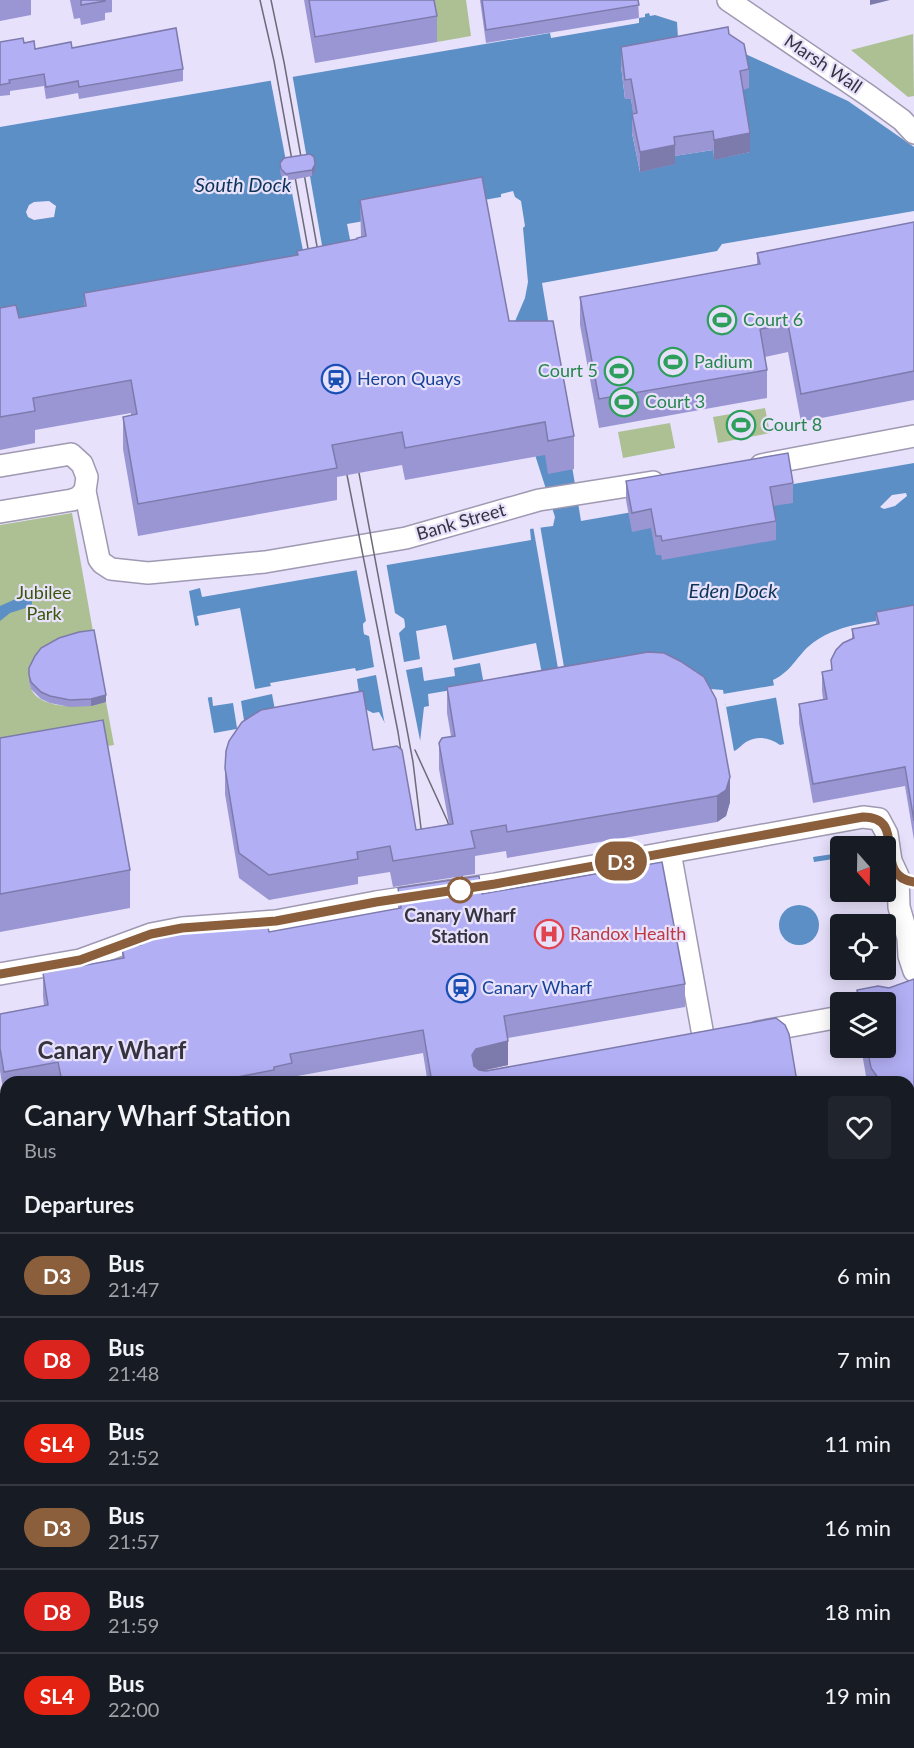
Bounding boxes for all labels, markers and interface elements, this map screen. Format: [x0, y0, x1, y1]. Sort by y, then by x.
street label: Marsh Wall [780, 29, 867, 97]
water label: South Dock [195, 172, 292, 196]
sports icon: Court 6 [706, 304, 738, 336]
place label: Court 6 [743, 308, 803, 330]
sports icon: Padium [657, 346, 689, 378]
place label: Padium [694, 350, 753, 372]
sports icon: Court 5 [603, 355, 635, 387]
place label: Court 5 [538, 359, 598, 381]
station icon: Heron Quays [320, 363, 352, 395]
place label: Heron Quays [357, 367, 461, 389]
sports icon: Court 3 [608, 386, 640, 418]
place label: Court 3 [645, 390, 705, 412]
sports icon: Court 8 [725, 409, 757, 441]
place label: Court 8 [762, 413, 822, 435]
street label: Bank Street [414, 498, 508, 544]
water label: Eden Dock [689, 578, 778, 602]
park label: Jubilee Park [16, 581, 72, 624]
north arrow [830, 836, 896, 902]
map controls [830, 836, 896, 1058]
line badge: D3 [594, 842, 648, 880]
text: D3 [607, 849, 635, 874]
marker: Canary Wharf Station [447, 877, 473, 903]
place label: Canary Wharf Station [404, 904, 516, 947]
button: locate [830, 914, 896, 980]
hospital icon: Randox Health [533, 918, 565, 950]
place label: Randox Health [570, 922, 686, 944]
station icon: Canary Wharf [445, 972, 477, 1004]
place label: Canary Wharf [482, 976, 593, 998]
button: layers [830, 992, 896, 1058]
district label: Canary Wharf [38, 1035, 187, 1064]
button: heart [828, 1096, 891, 1159]
text: Canary Wharf Station [24, 1098, 291, 1132]
text: Bus [24, 1138, 57, 1162]
text: Departures [24, 1191, 134, 1218]
text: Bus [108, 1250, 144, 1277]
text: 6 min [837, 1262, 891, 1289]
text: D3 [43, 1263, 71, 1288]
text: 21:47 [108, 1277, 159, 1301]
text: Bus [108, 1334, 144, 1361]
text: 7 min [837, 1346, 891, 1373]
text: D8 [43, 1347, 71, 1372]
text: 21:48 [108, 1361, 159, 1385]
text: Bus [108, 1418, 144, 1445]
text: 11 min [824, 1430, 891, 1457]
text: SL4 [40, 1431, 74, 1456]
text: 21:52 [108, 1445, 159, 1469]
text: Bus [108, 1502, 144, 1529]
text: 16 min [824, 1514, 891, 1541]
text: D3 [43, 1515, 71, 1540]
text: 21:57 [108, 1529, 159, 1553]
text: Bus [108, 1586, 144, 1613]
text: 18 min [824, 1598, 891, 1625]
text: D8 [43, 1599, 71, 1624]
text: 21:59 [108, 1613, 159, 1637]
text: Bus [108, 1670, 144, 1697]
text: 19 min [824, 1682, 891, 1709]
text: SL4 [40, 1683, 74, 1708]
text: 22:00 [108, 1697, 159, 1721]

